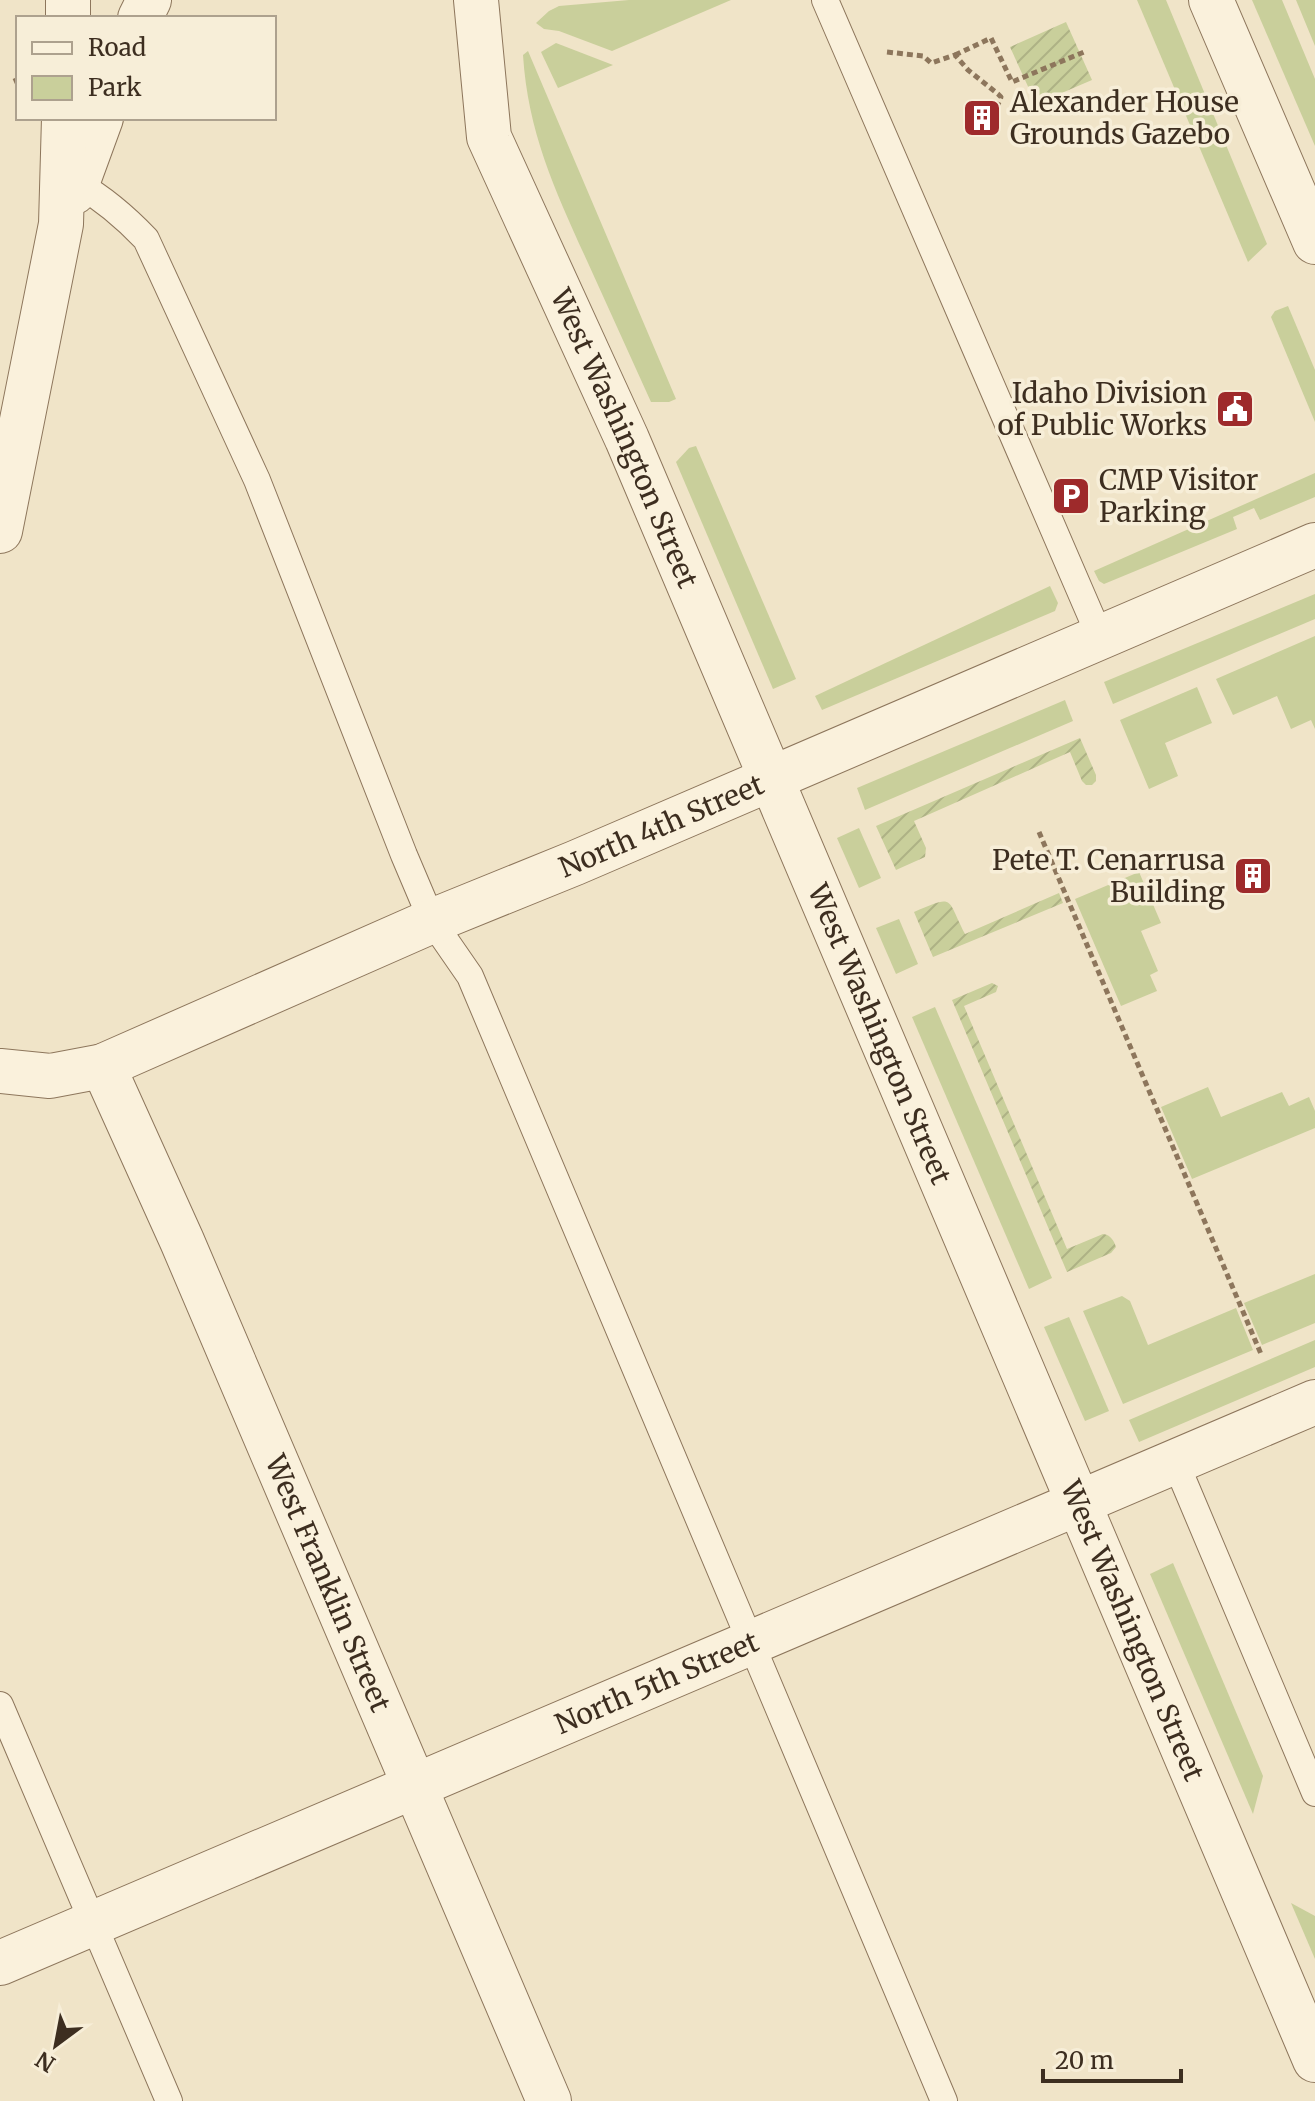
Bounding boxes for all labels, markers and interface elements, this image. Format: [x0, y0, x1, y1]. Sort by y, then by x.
legend [16, 16, 276, 120]
text: Road [88, 32, 146, 63]
text: Park [88, 72, 142, 103]
place label: Alexander House Grounds Gazebo [1009, 84, 1239, 152]
building icon: Alexander House Grounds Gazebo [961, 97, 1003, 139]
street label: West Washington Street [542, 282, 706, 593]
place label: Idaho Division of Public Works [997, 375, 1207, 443]
public building icon: Idaho Division of Public Works [1214, 388, 1256, 430]
place label: CMP Visitor Parking [1099, 462, 1258, 530]
parking icon: CMP Visitor Parking [1050, 475, 1092, 517]
street label: North 4th Street [554, 766, 769, 886]
place label: Pete T. Cenarrusa Building [992, 842, 1225, 910]
building icon: Pete T. Cenarrusa Building [1232, 855, 1274, 897]
street label: West Washington Street [799, 877, 959, 1190]
street label: West Franklin Street [257, 1448, 399, 1717]
street label: West Washington Street [1053, 1474, 1212, 1786]
street label: North 5th Street [550, 1624, 764, 1742]
north arrow [16, 2005, 96, 2085]
scale bar [1043, 2033, 1181, 2083]
text: N [30, 2045, 60, 2078]
text: 20 m [1055, 2045, 1114, 2076]

